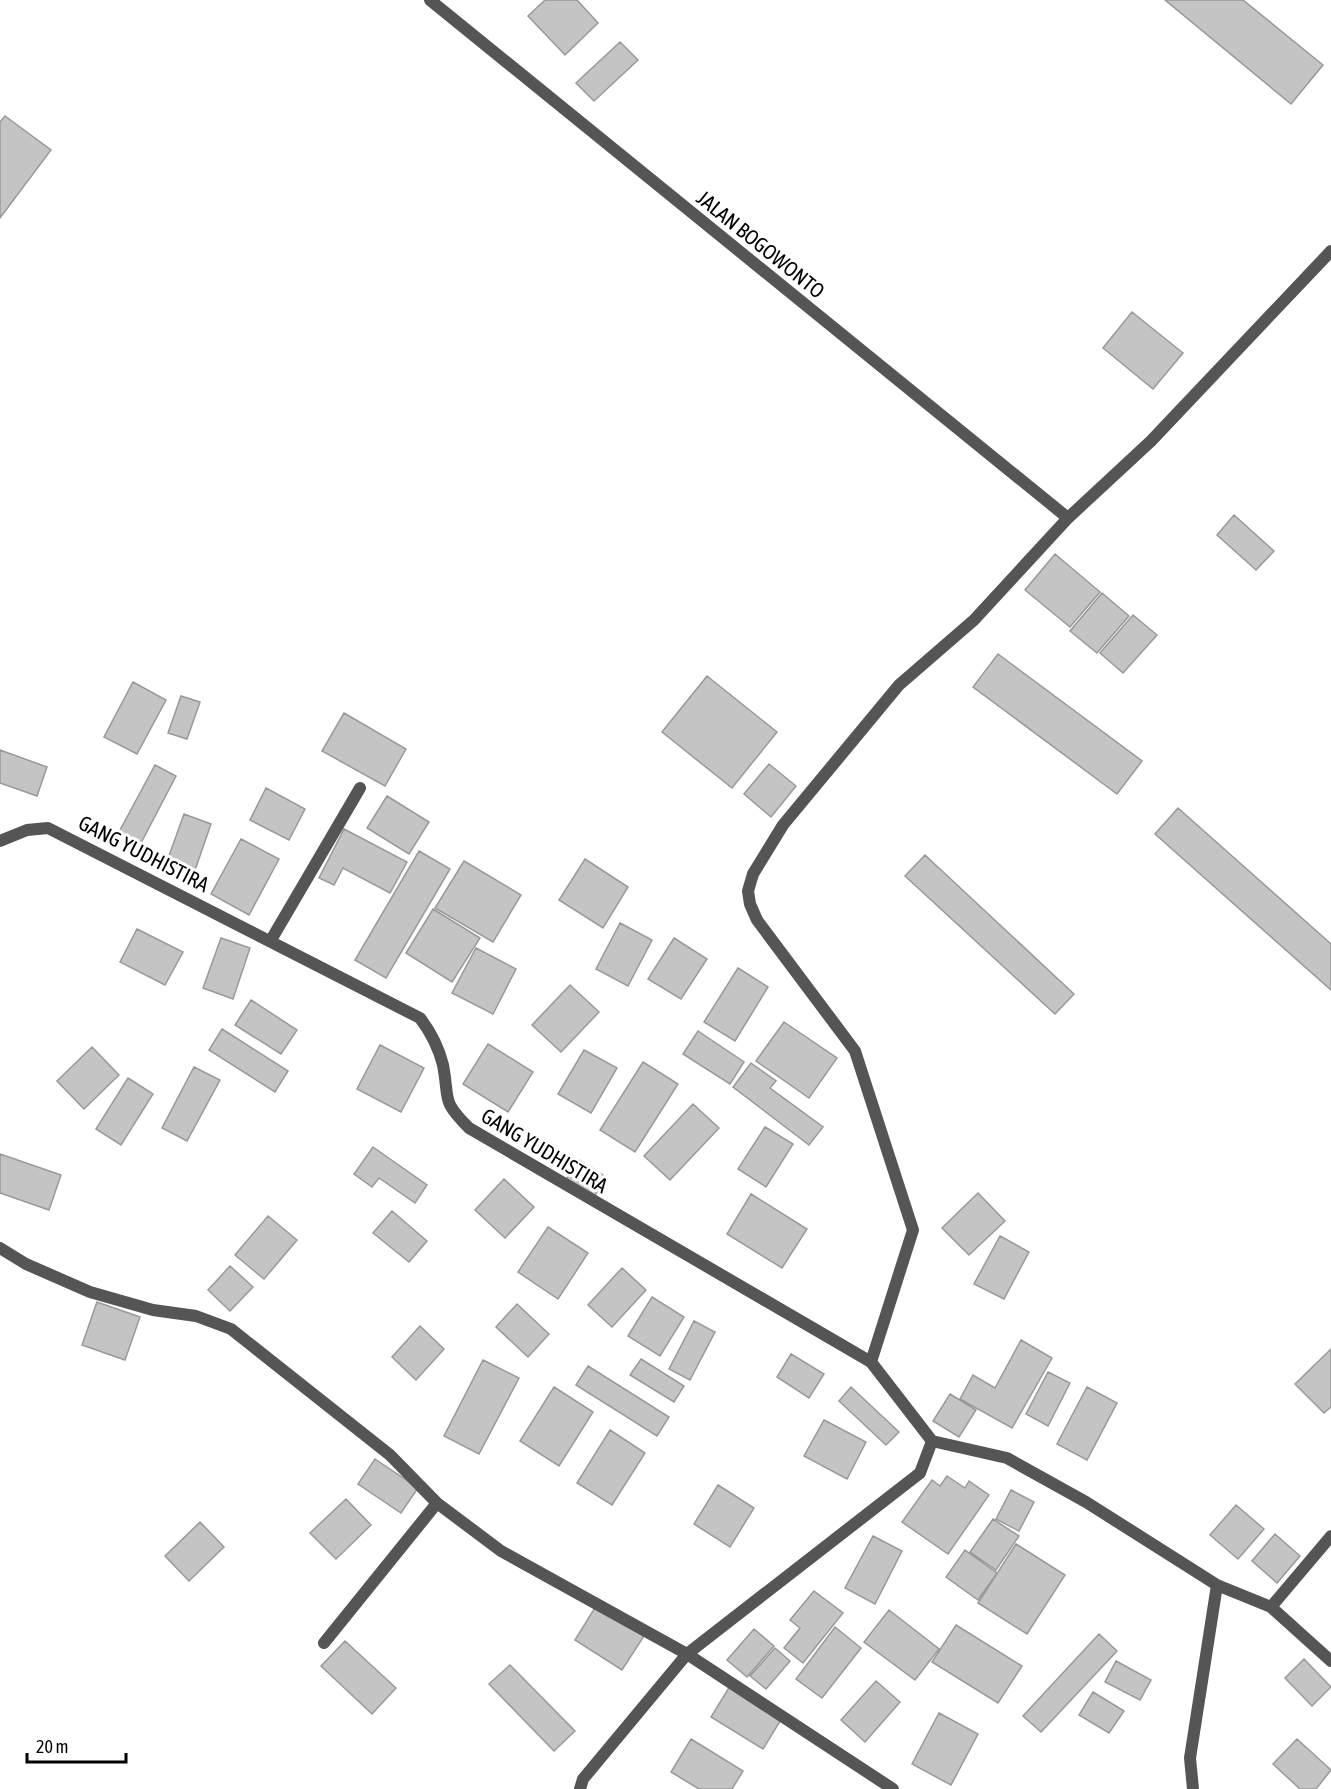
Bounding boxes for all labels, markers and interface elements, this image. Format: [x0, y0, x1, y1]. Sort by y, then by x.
street label: JALAN BOGOWONTO [693, 185, 829, 303]
street label: GANG YUDHISTIRA [75, 810, 214, 896]
street label: GANG YUDHISTIRA [478, 1103, 613, 1197]
scale bar [27, 1726, 126, 1764]
text: 20 m [36, 1736, 68, 1757]

